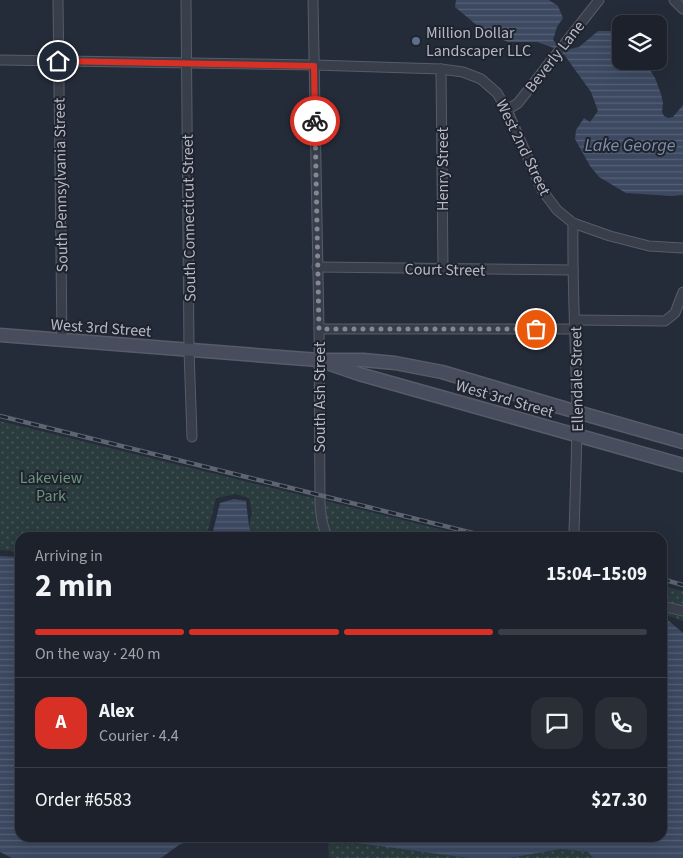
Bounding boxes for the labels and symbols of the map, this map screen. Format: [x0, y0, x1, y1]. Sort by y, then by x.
street label: Beverly Lane [520, 16, 590, 97]
place label: Million Dollar Landscaper LLC [426, 22, 531, 62]
marker: Million Dollar Landscaper LLC [410, 35, 422, 47]
pin [37, 40, 79, 82]
courier [290, 96, 340, 146]
street label: West 2nd Street [490, 96, 556, 200]
street label: South Pennsylvania Street [48, 97, 74, 273]
street label: Henry Street [432, 126, 454, 211]
street label: South Connecticut Street [177, 133, 201, 302]
water label: Lake George [585, 133, 676, 158]
street label: Court Street [404, 258, 486, 282]
pin [515, 308, 557, 350]
street label: West 3rd Street [50, 314, 153, 343]
street label: Ellendale Street [565, 325, 589, 432]
street label: South Ash Street [309, 341, 331, 452]
street label: West 3rd Street [453, 374, 557, 424]
park label: Lakeview Park [20, 467, 83, 507]

